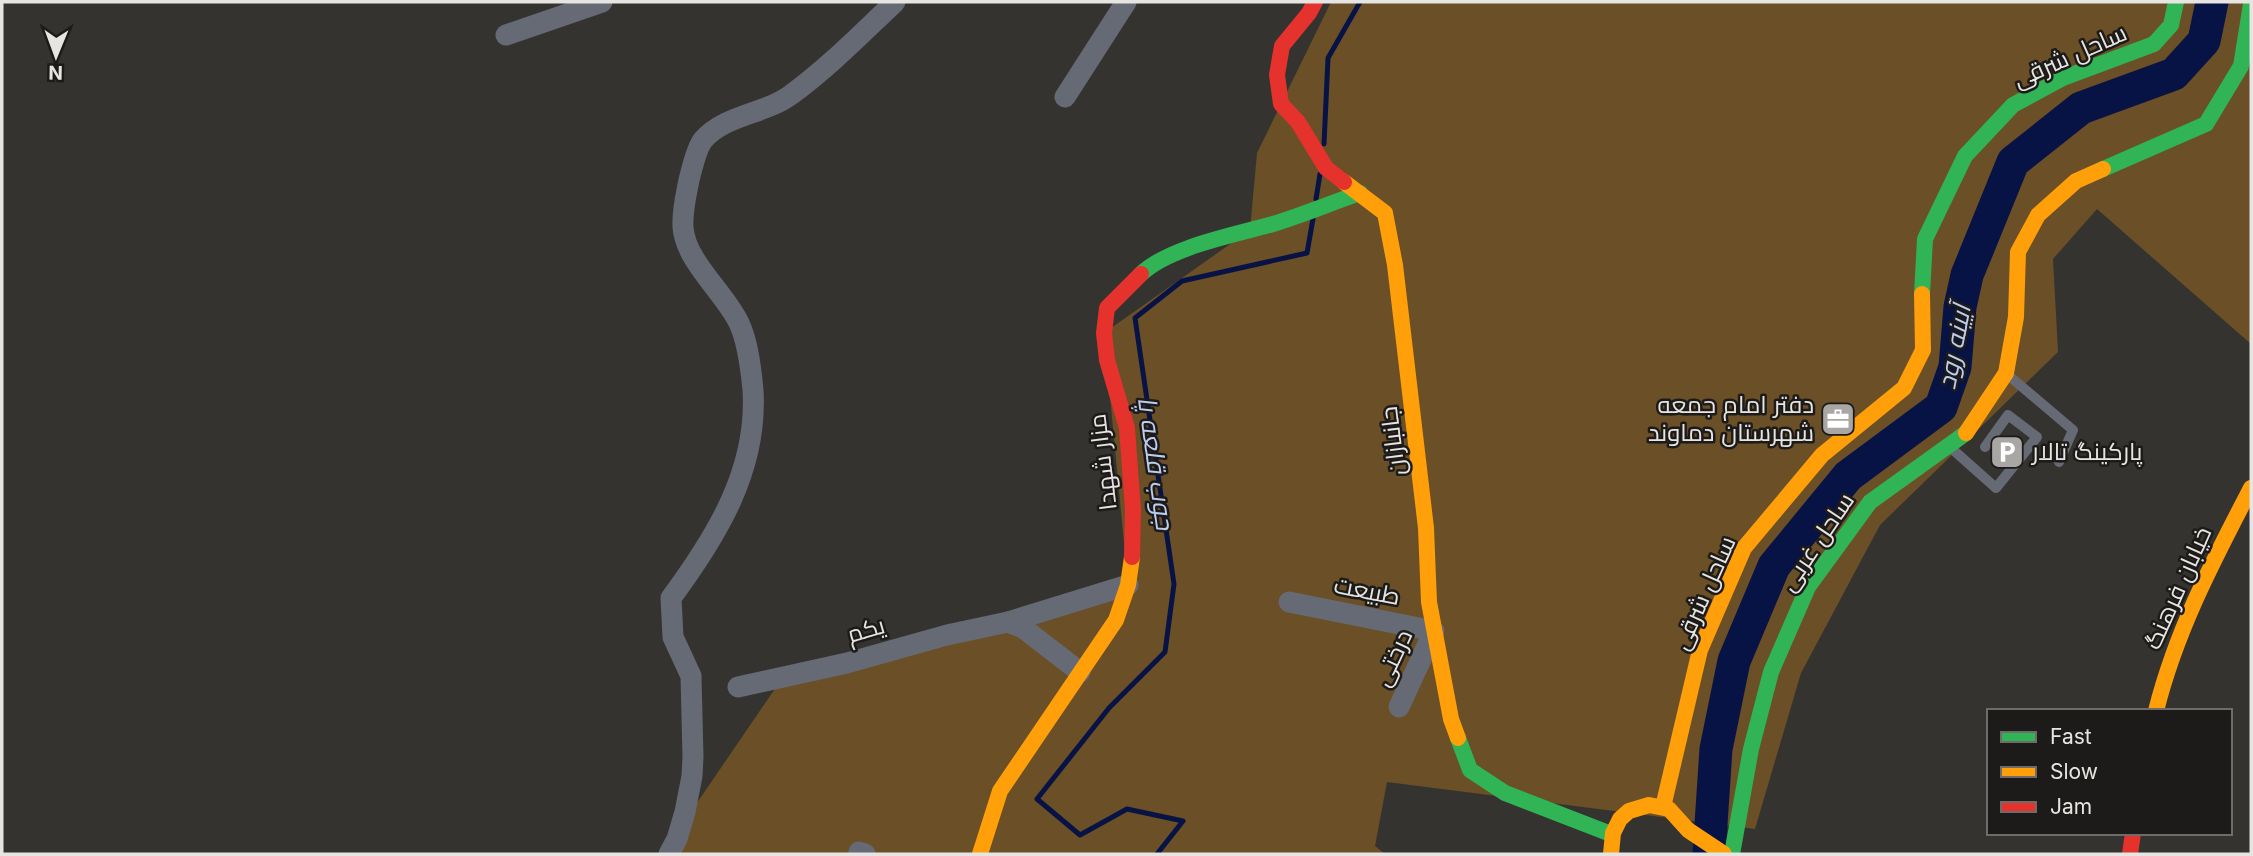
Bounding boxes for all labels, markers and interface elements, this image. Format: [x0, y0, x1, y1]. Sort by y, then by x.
street label: ساحل شرقی [2008, 18, 2131, 93]
north arrow [21, 21, 91, 91]
text: N [48, 61, 63, 84]
water label: آیینه رود [1930, 297, 1978, 392]
place label: دفتر امام جمعه شهرستان دماوند [1648, 390, 1814, 447]
water label: جوب قلعه پا [1130, 394, 1181, 534]
office icon: دفتر امام جمعه شهرستان دماوند [1819, 400, 1857, 438]
street label: جانبازان [1374, 405, 1411, 477]
street label: مزار شهدا [1082, 412, 1123, 512]
parking icon: پارکینگ تالار [1988, 433, 2026, 471]
place label: پارکینگ تالار [2030, 437, 2143, 468]
street label: ساحل غربی [1773, 487, 1860, 597]
street label: خیابان فرهنگ [2138, 522, 2217, 654]
street label: ساحل شرقی [1666, 531, 1741, 654]
street label: طبیعت [1332, 570, 1403, 611]
street label: یکم [844, 610, 889, 651]
street label: درختی [1367, 625, 1418, 691]
legend [1987, 709, 2232, 835]
text: Fast [2050, 724, 2092, 749]
text: Slow [2050, 759, 2098, 784]
text: Jam [2050, 794, 2092, 819]

